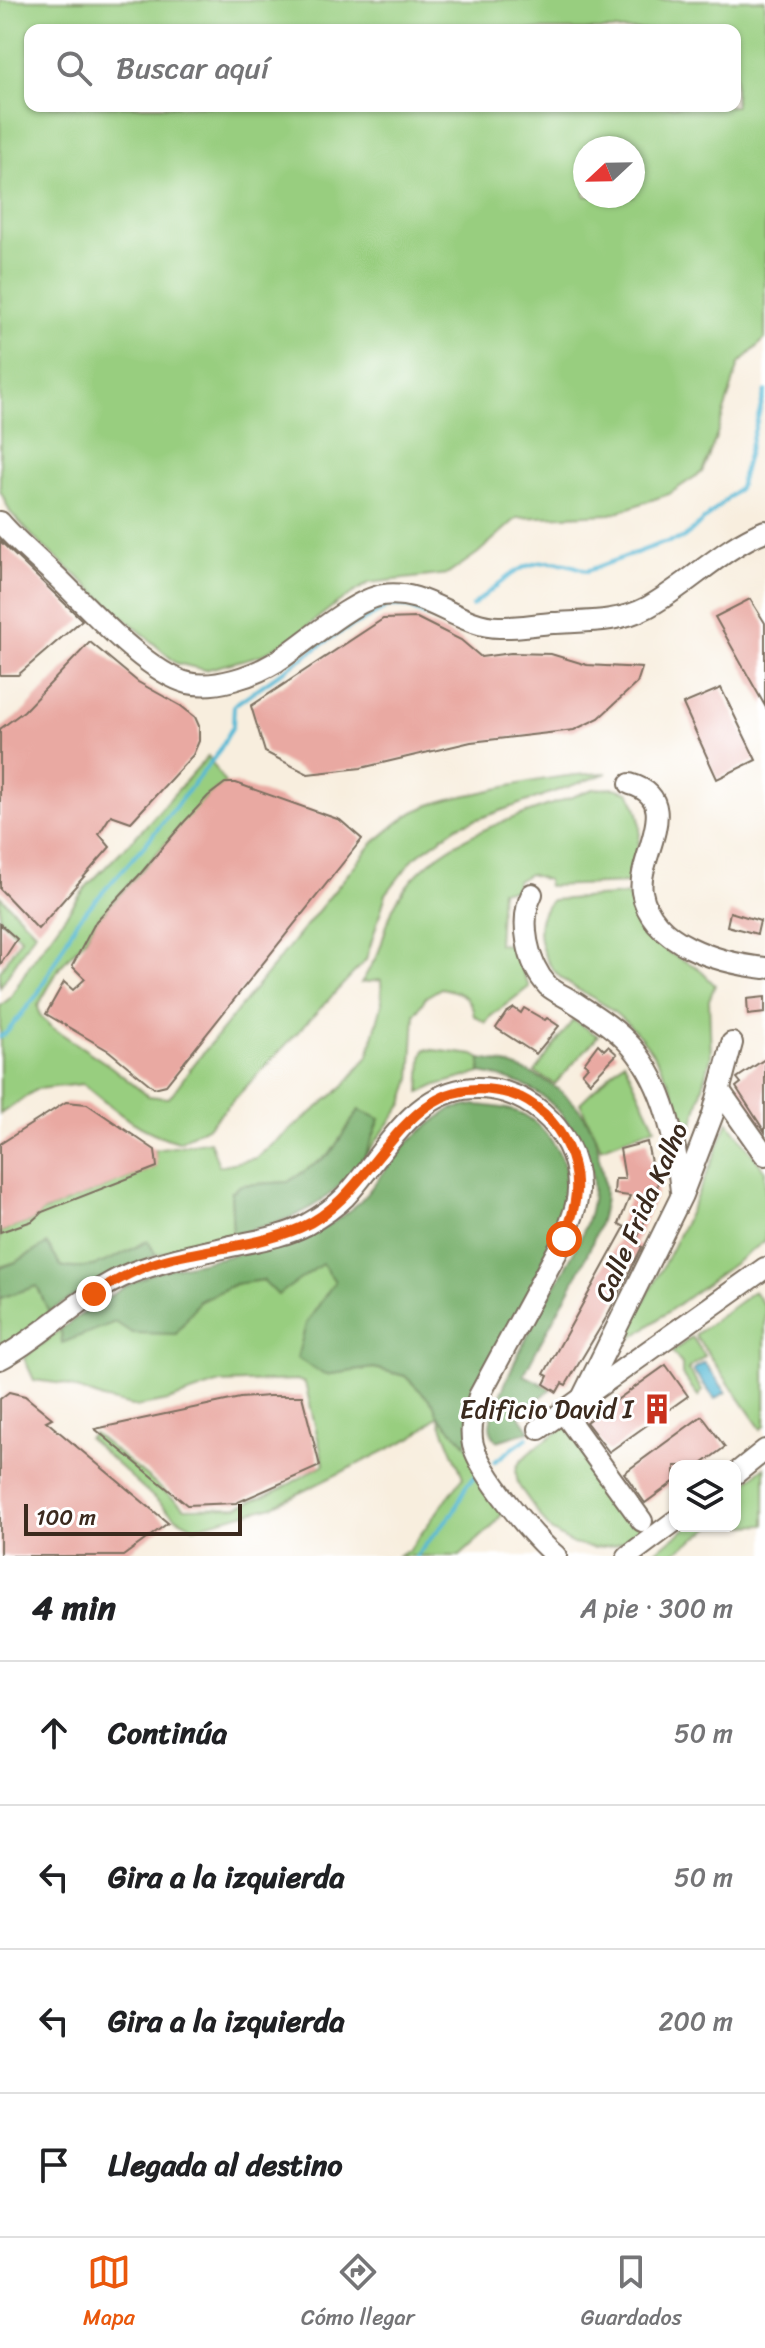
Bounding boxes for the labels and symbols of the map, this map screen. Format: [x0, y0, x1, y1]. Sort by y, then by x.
north arrow [573, 136, 645, 208]
street label: Calle Frida Kalho [581, 1115, 701, 1309]
route start [546, 1221, 582, 1257]
route end [76, 1276, 112, 1312]
place label: Edificio David I [460, 1386, 635, 1432]
building icon: Edificio David I [640, 1392, 674, 1426]
scale bar [24, 1500, 242, 1536]

